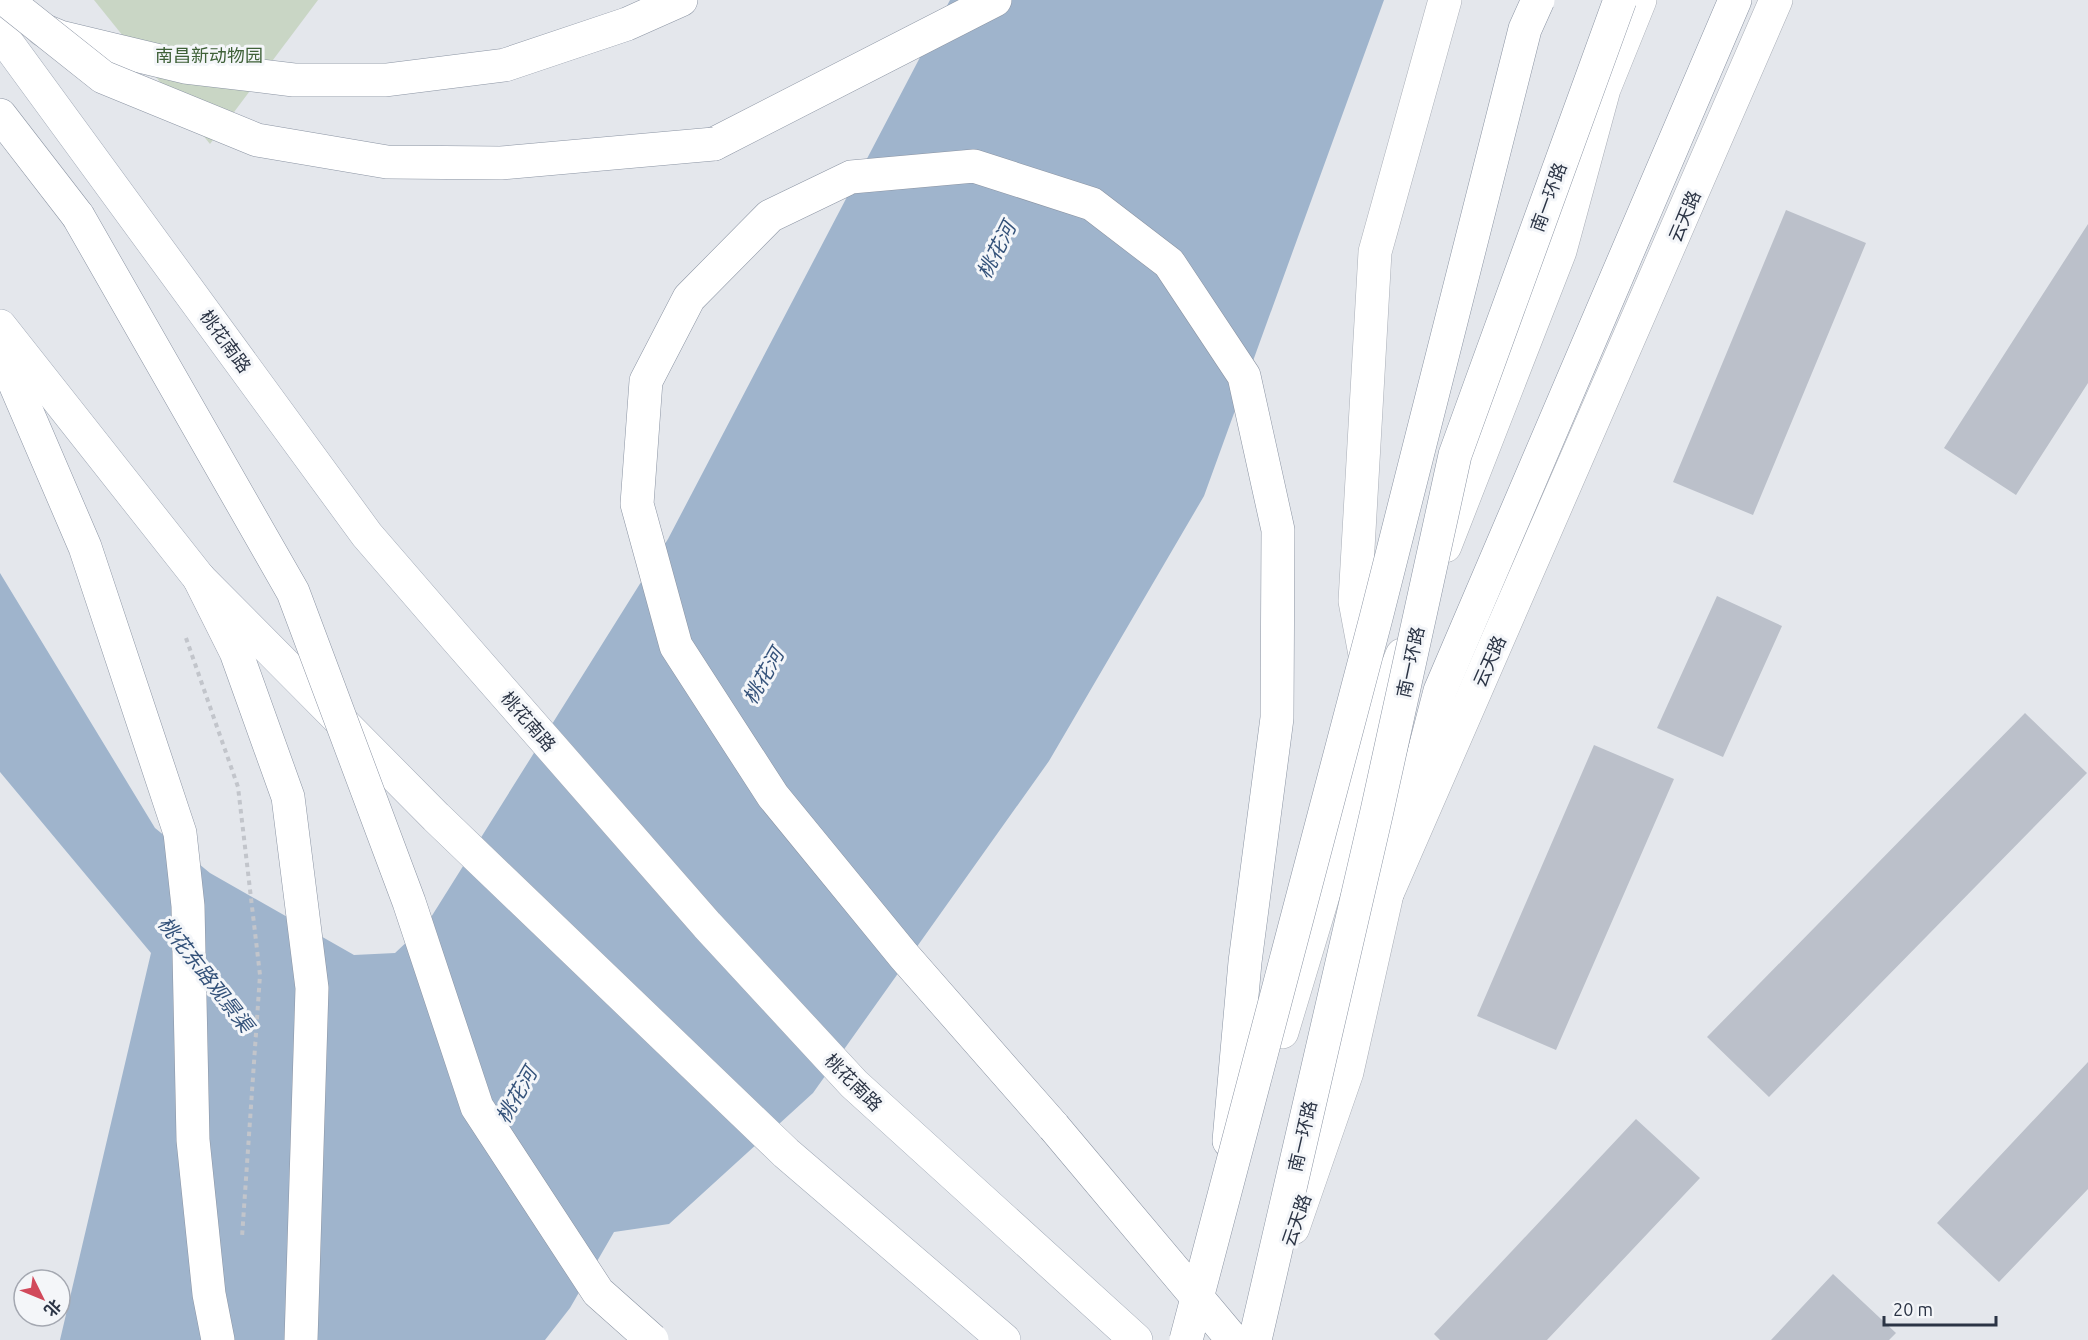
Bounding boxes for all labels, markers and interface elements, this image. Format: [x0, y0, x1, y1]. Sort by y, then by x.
park label: 南昌新动物园 [155, 45, 263, 65]
street label: 南一环路 [1526, 160, 1570, 234]
street label: 云天路 [1664, 187, 1704, 245]
water label: 桃花河 [972, 214, 1022, 282]
street label: 桃花南路 [197, 306, 255, 376]
street label: 南一环路 [1393, 625, 1427, 699]
street label: 云天路 [1469, 632, 1509, 690]
water label: 桃花河 [738, 641, 790, 708]
street label: 桃花南路 [498, 687, 560, 755]
water label: 桃花东路观景渠 [154, 912, 260, 1039]
street label: 桃花南路 [821, 1049, 887, 1115]
water label: 桃花河 [491, 1060, 543, 1127]
street label: 南一环路 [1284, 1099, 1320, 1173]
street label: 云天路 [1278, 1191, 1314, 1249]
north arrow [12, 1268, 72, 1328]
scale bar [1884, 1289, 1996, 1327]
text: 北 [41, 1296, 65, 1320]
text: 20 m [1893, 1299, 1933, 1319]

